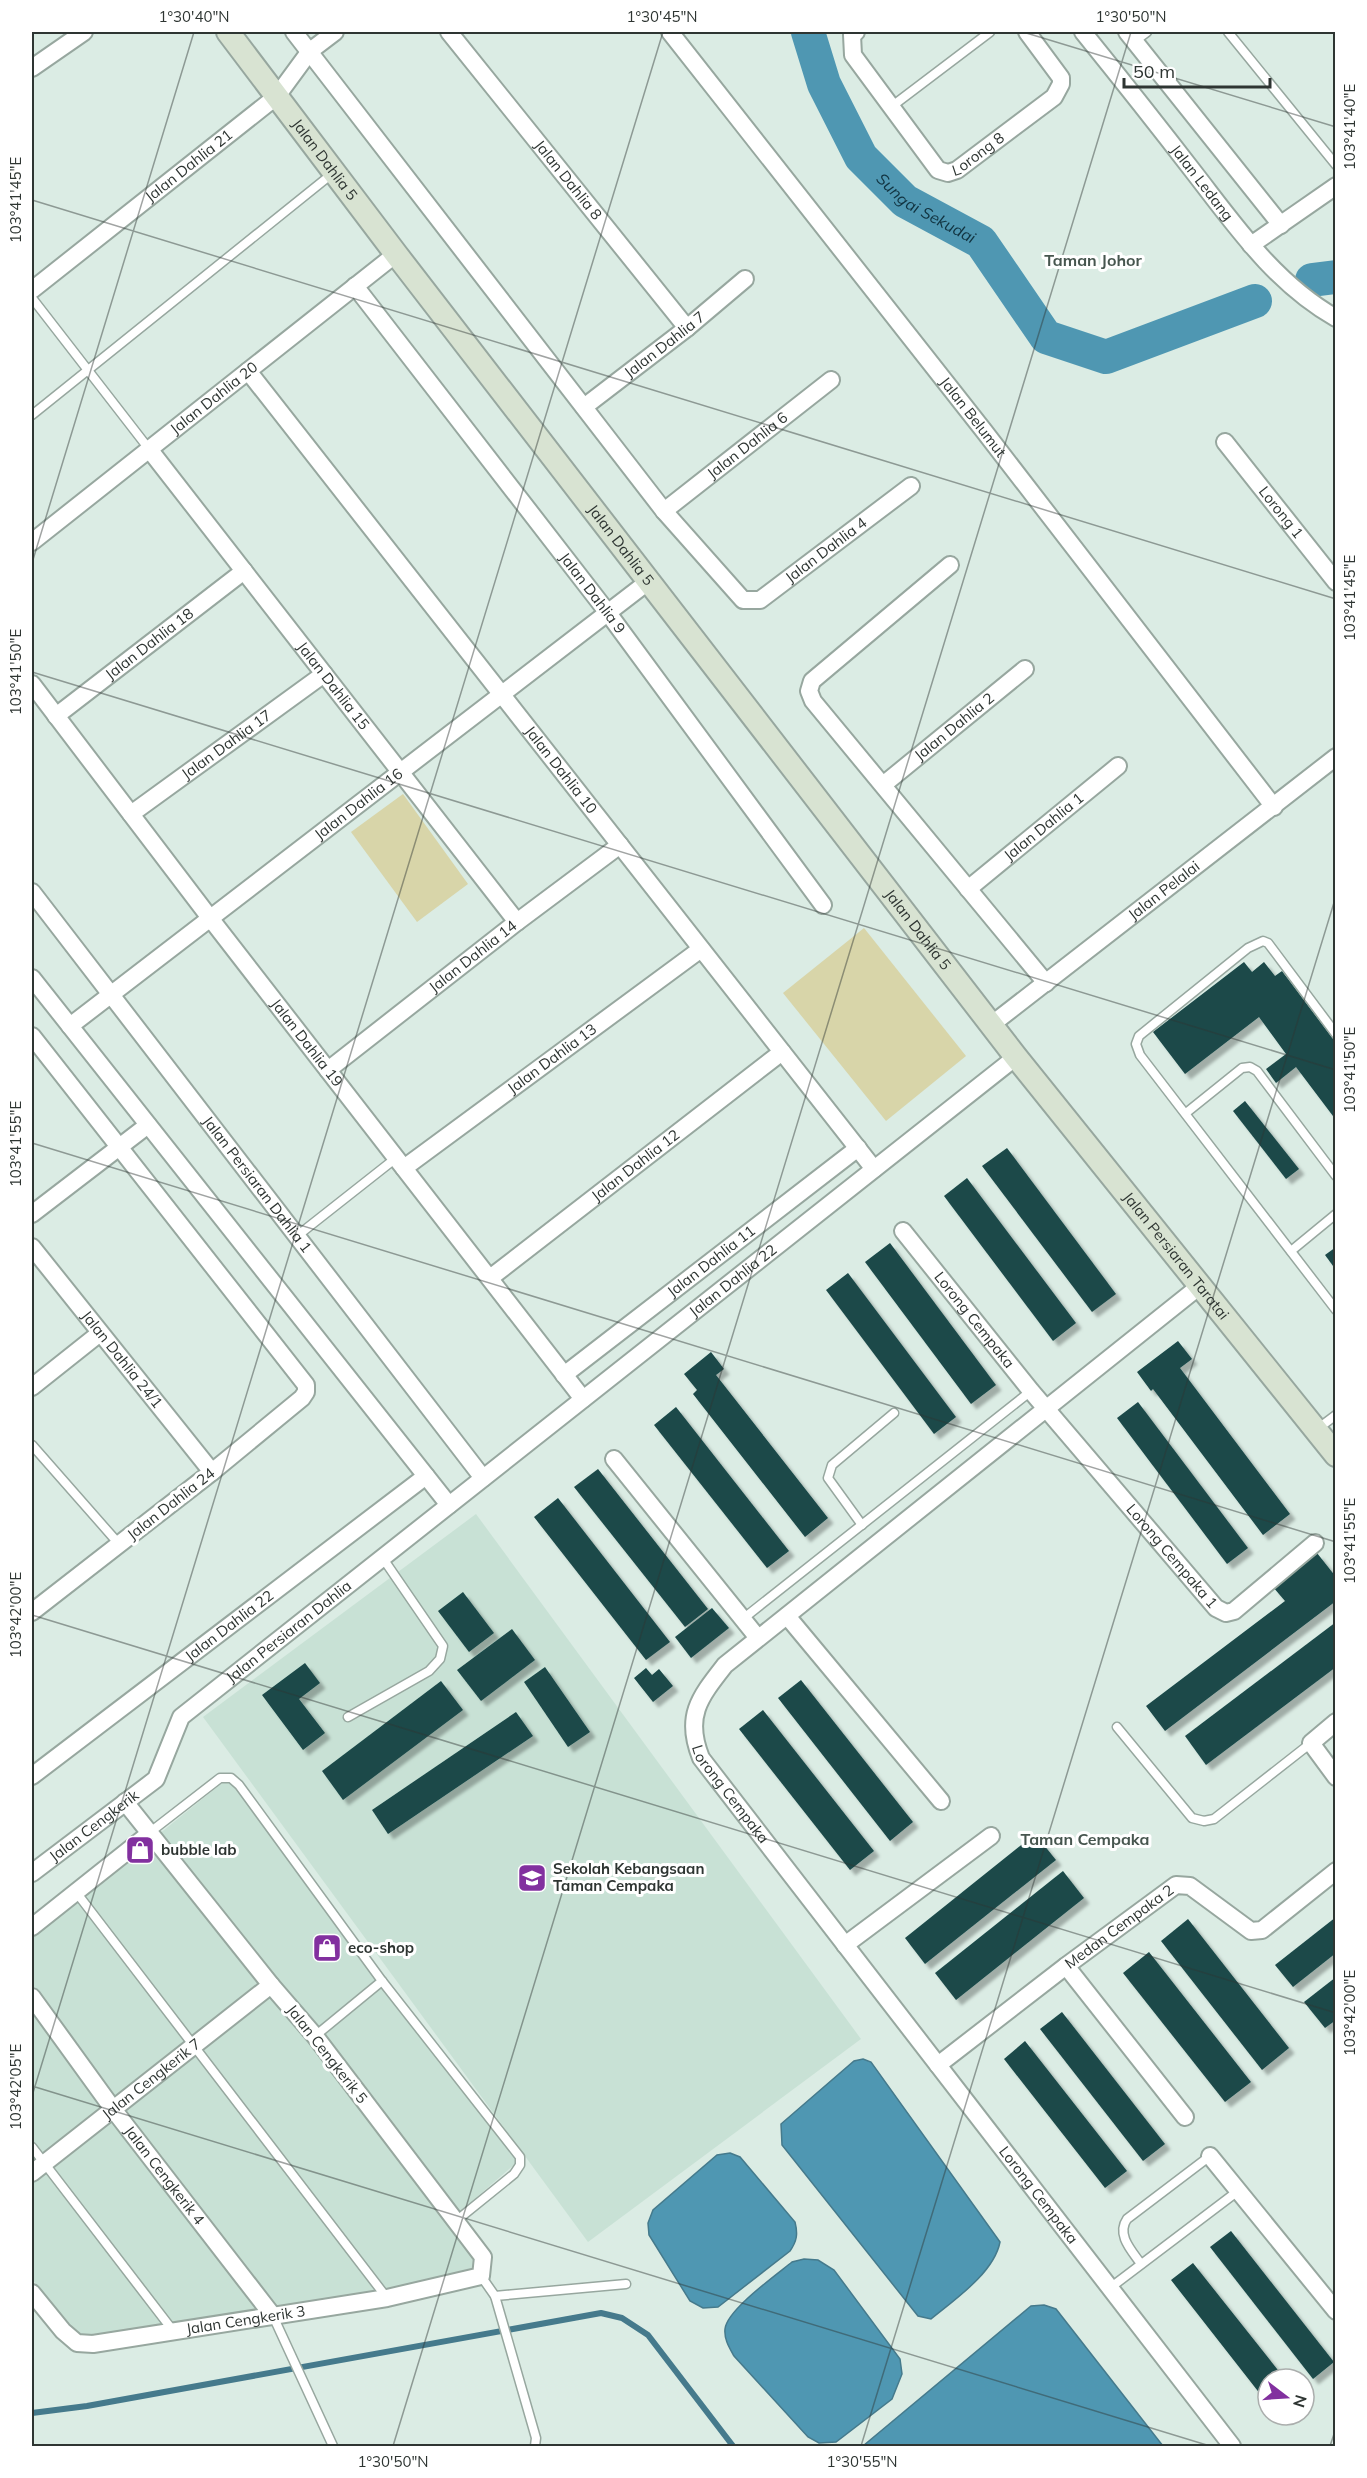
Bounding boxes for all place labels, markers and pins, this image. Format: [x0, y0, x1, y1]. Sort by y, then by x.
shop icon: bubble lab [124, 1834, 156, 1866]
place label: bubble lab [161, 1840, 237, 1859]
place label: Sekolah Kebangsaan Taman Cempaka [553, 1859, 704, 1895]
school or university icon: Sekolah Kebangsaan Taman Cempaka [516, 1862, 548, 1894]
shop icon: eco-shop [311, 1932, 343, 1964]
place label: eco-shop [348, 1938, 414, 1957]

